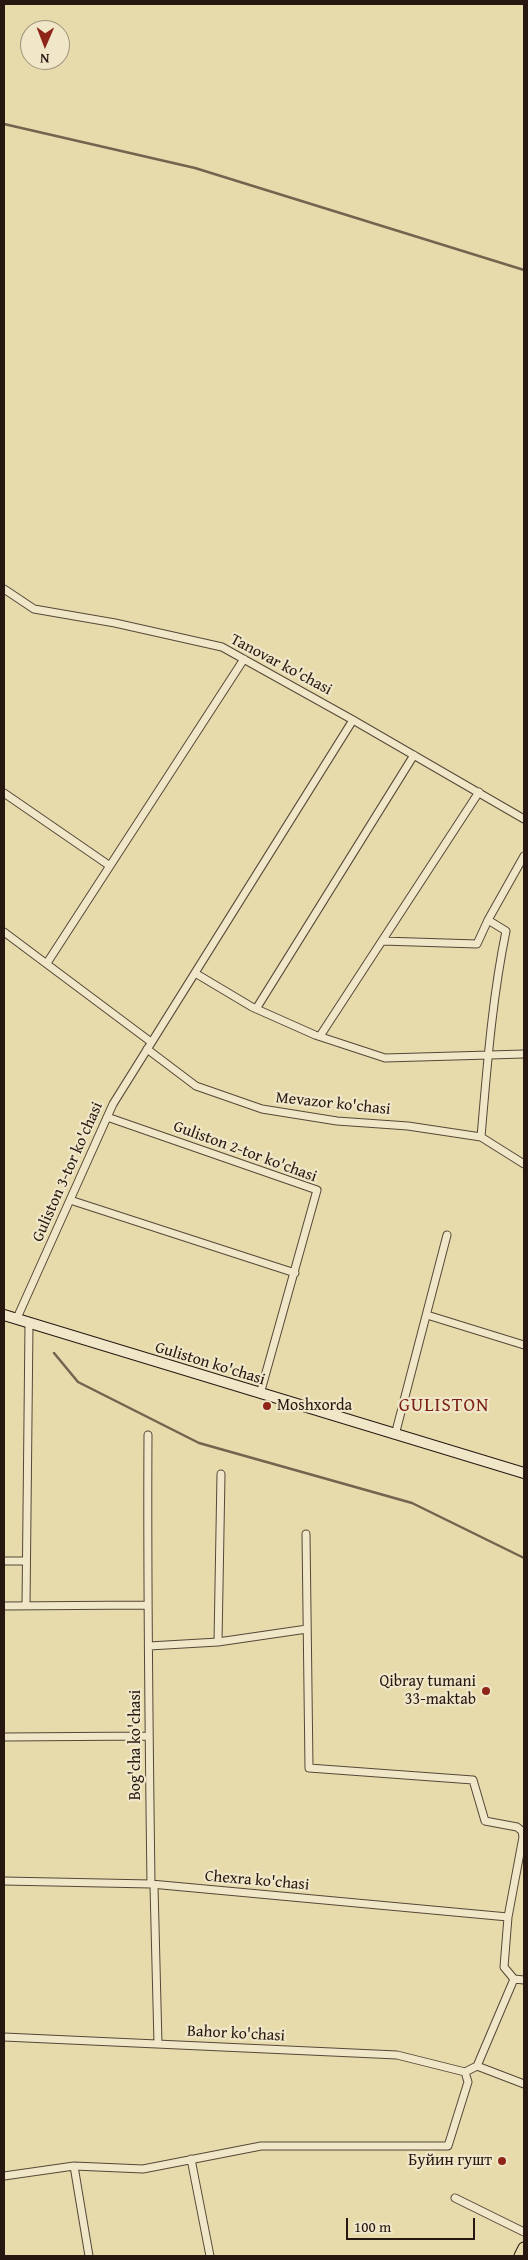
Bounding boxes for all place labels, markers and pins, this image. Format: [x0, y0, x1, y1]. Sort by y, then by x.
place label: Moshxorda [277, 1396, 352, 1416]
marker: Moshxorda [261, 1400, 273, 1412]
place label: Qibray tumani 33-maktab [380, 1672, 476, 1710]
marker: Qibray tumani 33-maktab [480, 1685, 492, 1697]
place label: Буйин гушт [408, 2151, 492, 2171]
marker: Буйин гушт [496, 2155, 508, 2167]

